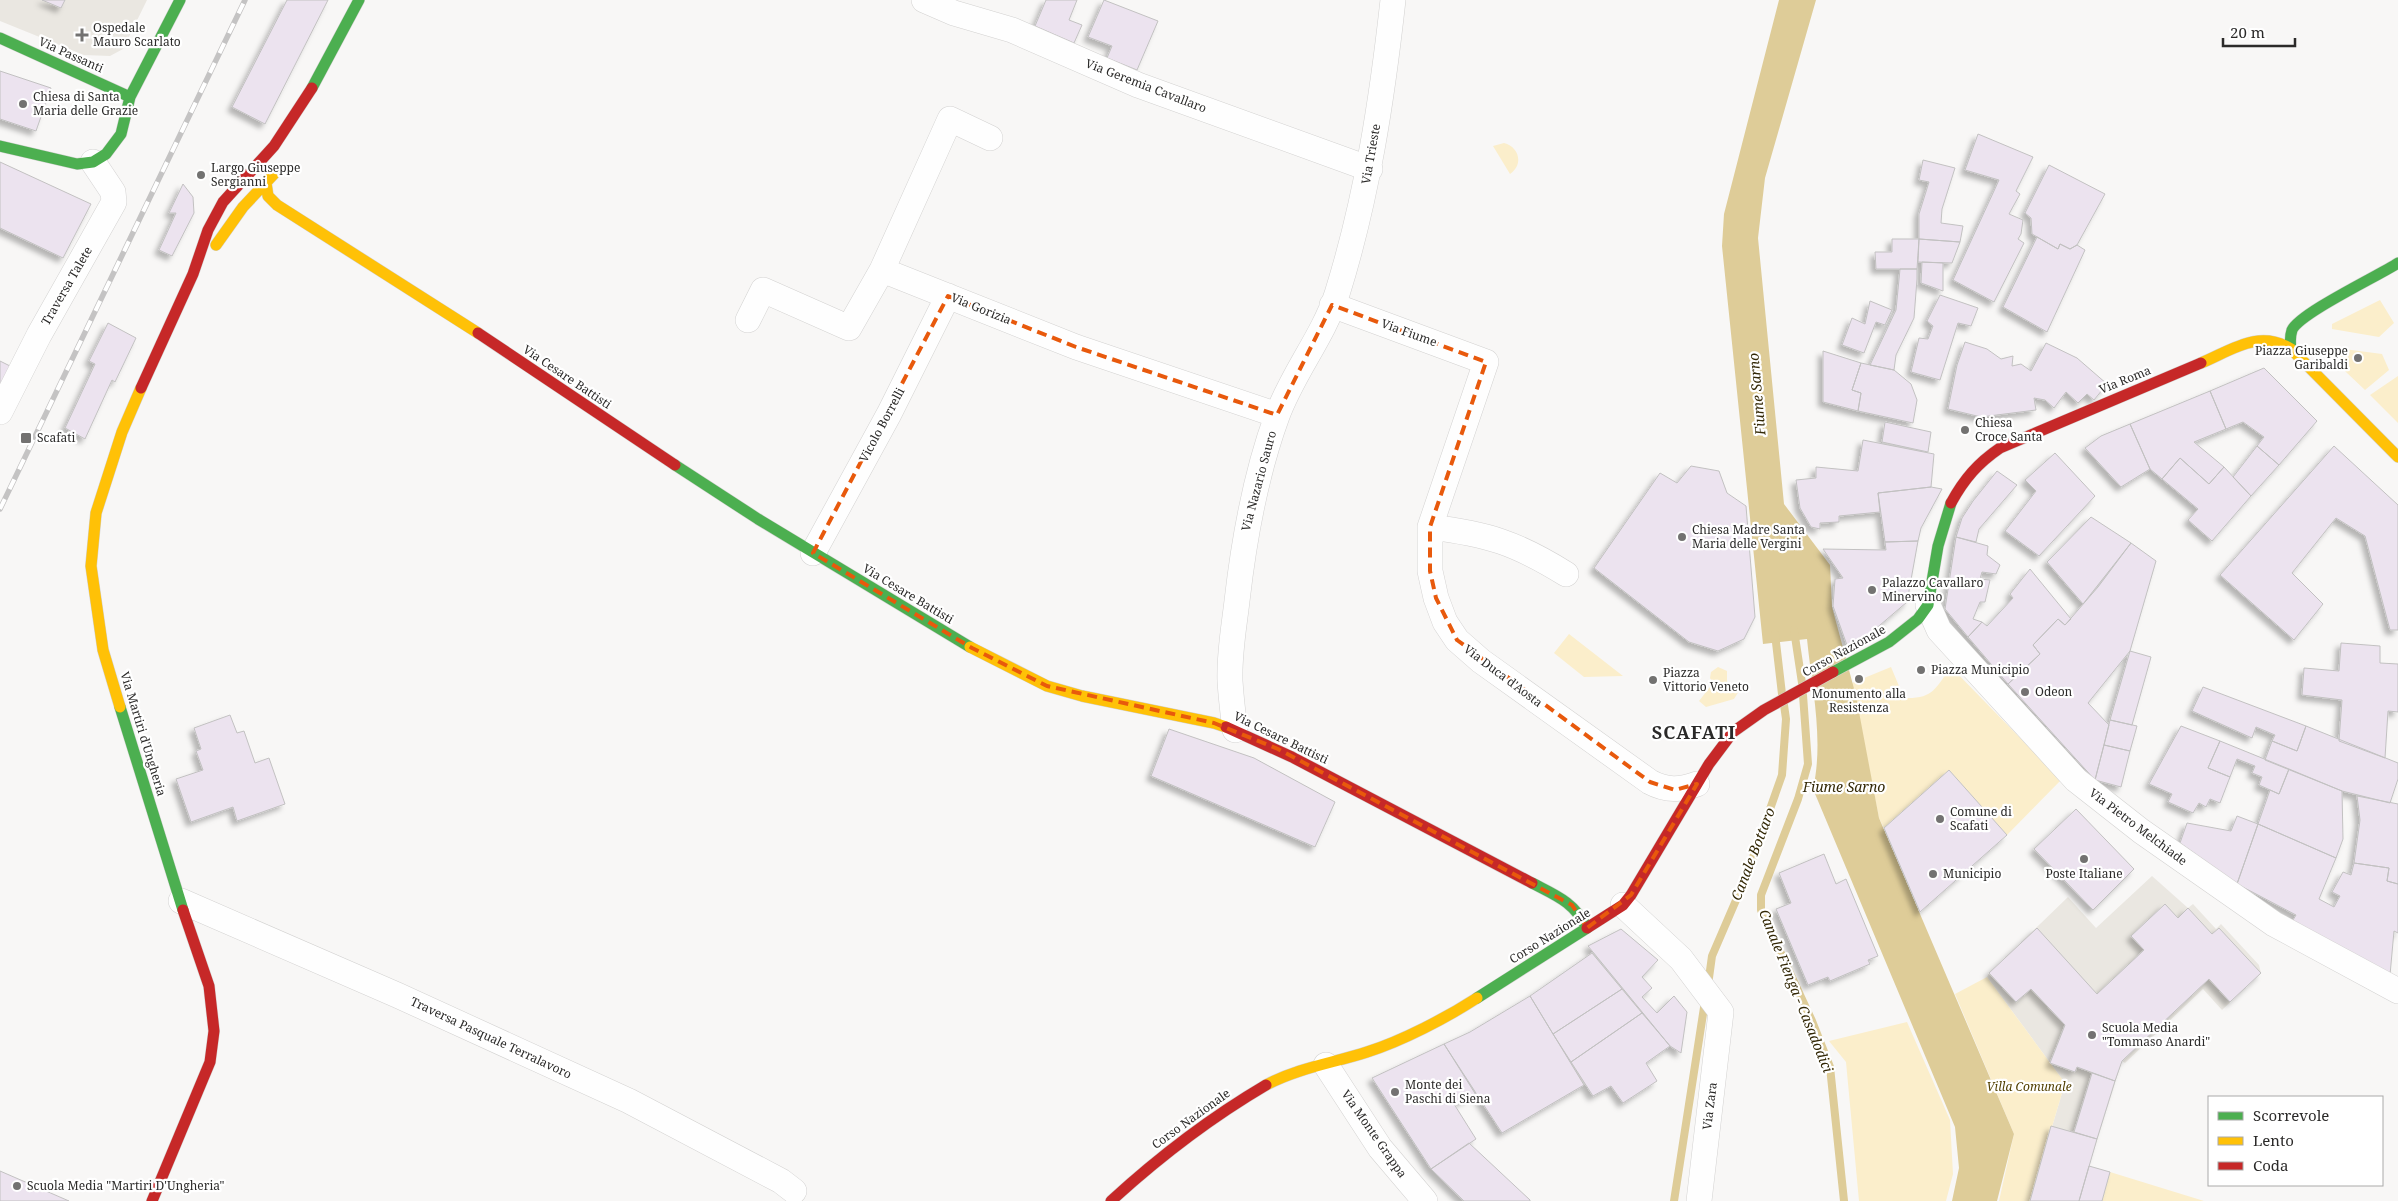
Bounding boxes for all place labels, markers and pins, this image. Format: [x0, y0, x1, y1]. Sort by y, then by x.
place label: Ospedale Mauro Scarlato [93, 19, 181, 50]
marker: Ospedale Mauro Scarlato [75, 28, 89, 42]
place label: Chiesa di Santa Maria delle Grazie [33, 88, 138, 119]
marker: Chiesa di Santa Maria delle Grazie [17, 98, 29, 110]
place label: Largo Giuseppe Sergianni [211, 159, 300, 190]
marker: Largo Giuseppe Sergianni [195, 169, 207, 181]
place label: Piazza Giuseppe Garibaldi [2255, 342, 2348, 373]
marker: Piazza Giuseppe Garibaldi [2352, 352, 2364, 364]
place label: Chiesa Croce Santa [1975, 414, 2043, 445]
marker: Chiesa Croce Santa [1959, 424, 1971, 436]
place label: Scafati [37, 429, 76, 446]
marker: Scafati [19, 431, 33, 445]
place label: Chiesa Madre Santa Maria delle Vergini [1692, 521, 1805, 552]
marker: Chiesa Madre Santa Maria delle Vergini [1676, 531, 1688, 543]
place label: Palazzo Cavallaro Minervino [1882, 574, 1983, 605]
marker: Palazzo Cavallaro Minervino [1866, 584, 1878, 596]
place label: Piazza Municipio [1931, 661, 2029, 678]
place label: Piazza Vittorio Veneto [1663, 664, 1749, 695]
marker: Piazza Municipio [1915, 664, 1927, 676]
marker: Monumento alla Resistenza [1853, 673, 1865, 685]
marker: Piazza Vittorio Veneto [1647, 674, 1659, 686]
place label: Odeon [2035, 683, 2073, 700]
place label: Monumento alla Resistenza [1812, 685, 1906, 716]
marker: Odeon [2019, 686, 2031, 698]
place label: Comune di Scafati [1950, 803, 2012, 834]
marker: Comune di Scafati [1934, 813, 1946, 825]
marker: Poste Italiane [2078, 853, 2090, 865]
place label: Municipio [1943, 865, 2001, 882]
place label: Poste Italiane [2045, 865, 2123, 882]
marker: Municipio [1927, 868, 1939, 880]
place label: Scuola Media "Tommaso Anardi" [2102, 1019, 2210, 1050]
marker: Scuola Media "Tommaso Anardi" [2086, 1029, 2098, 1041]
place label: Monte dei Paschi di Siena [1405, 1076, 1491, 1107]
marker: Monte dei Paschi di Siena [1389, 1086, 1401, 1098]
place label: Scuola Media "Martiri D'Ungheria" [27, 1177, 225, 1194]
marker: Scuola Media "Martiri D'Ungheria" [11, 1180, 23, 1192]

